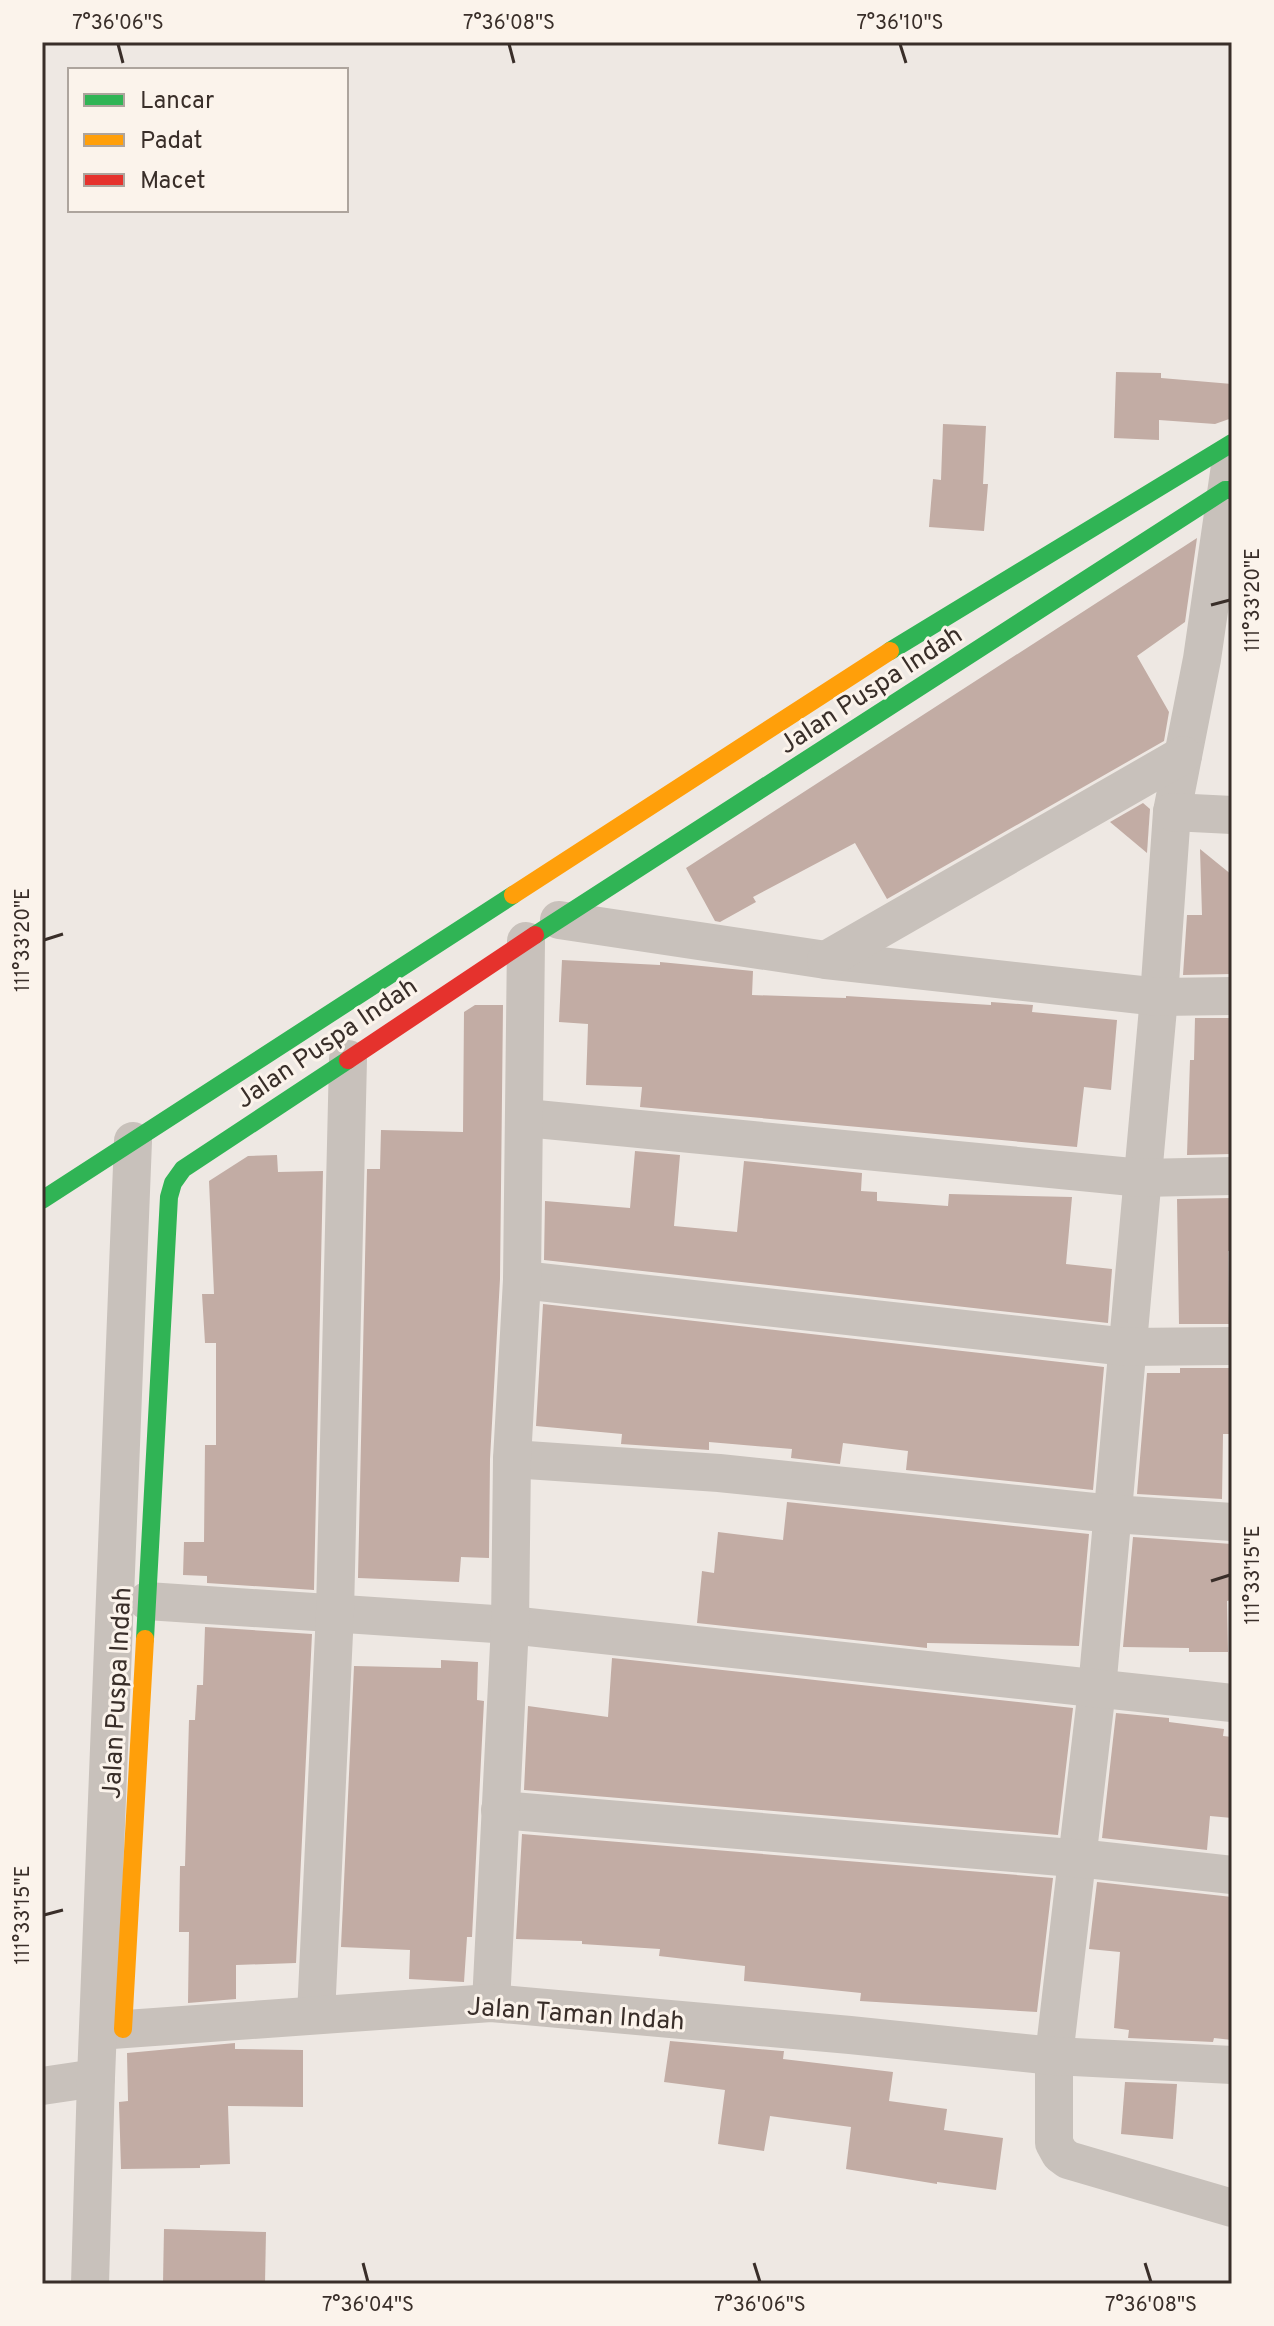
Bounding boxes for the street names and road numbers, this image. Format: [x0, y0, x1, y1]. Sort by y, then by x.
street label: Jalan Puspa Indah [773, 619, 969, 763]
street label: Jalan Puspa Indah [230, 971, 425, 1117]
street label: Jalan Puspa Indah [96, 1586, 141, 1800]
street label: Jalan Taman Indah [466, 1991, 686, 2040]

